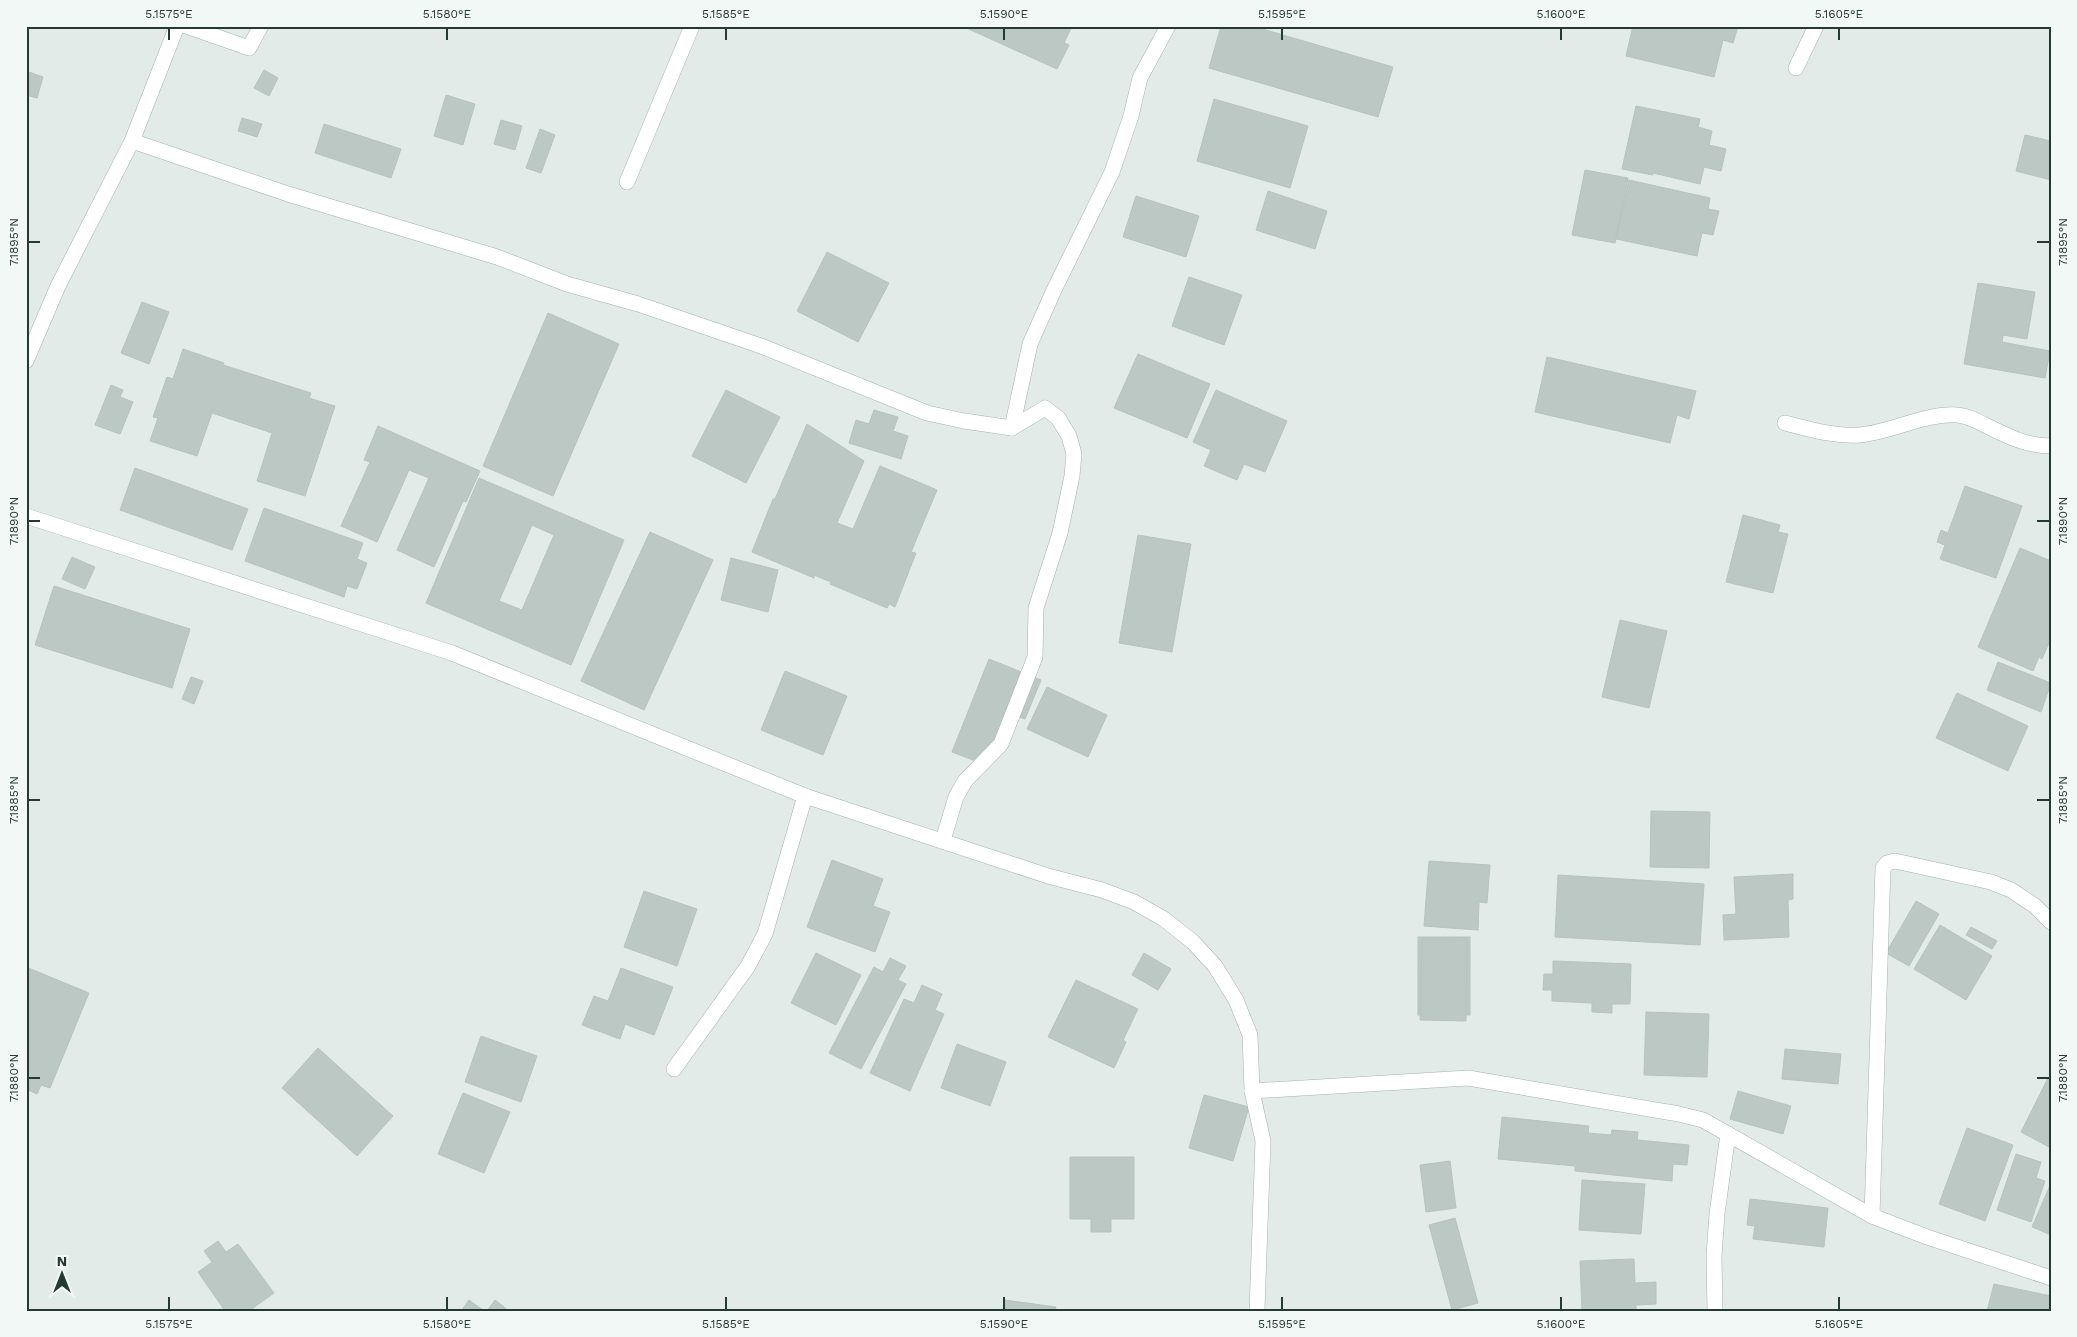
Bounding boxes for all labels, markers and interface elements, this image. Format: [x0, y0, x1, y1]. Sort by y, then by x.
text: 5.1575°E [145, 7, 193, 21]
text: 5.1580°E [423, 7, 472, 21]
text: 5.1585°E [702, 7, 750, 21]
text: 5.1590°E [980, 7, 1029, 21]
text: 5.1595°E [1258, 7, 1306, 21]
text: 5.1600°E [1537, 7, 1586, 21]
text: 5.1605°E [1815, 7, 1864, 21]
text: 7.1895°N [7, 218, 21, 266]
text: 7.1895°N [2056, 218, 2070, 266]
text: 7.1890°N [7, 497, 21, 545]
text: 7.1890°N [2056, 497, 2070, 545]
text: 7.1885°N [7, 776, 21, 824]
text: 7.1885°N [2056, 776, 2070, 824]
text: 7.1880°N [7, 1054, 21, 1102]
text: 7.1880°N [2056, 1054, 2070, 1102]
north arrow [38, 1250, 88, 1300]
text: N [57, 1253, 67, 1269]
text: 5.1575°E [145, 1317, 193, 1331]
text: 5.1580°E [423, 1317, 472, 1331]
text: 5.1585°E [702, 1317, 750, 1331]
text: 5.1590°E [980, 1317, 1029, 1331]
text: 5.1595°E [1258, 1317, 1306, 1331]
text: 5.1600°E [1537, 1317, 1586, 1331]
text: 5.1605°E [1815, 1317, 1864, 1331]

